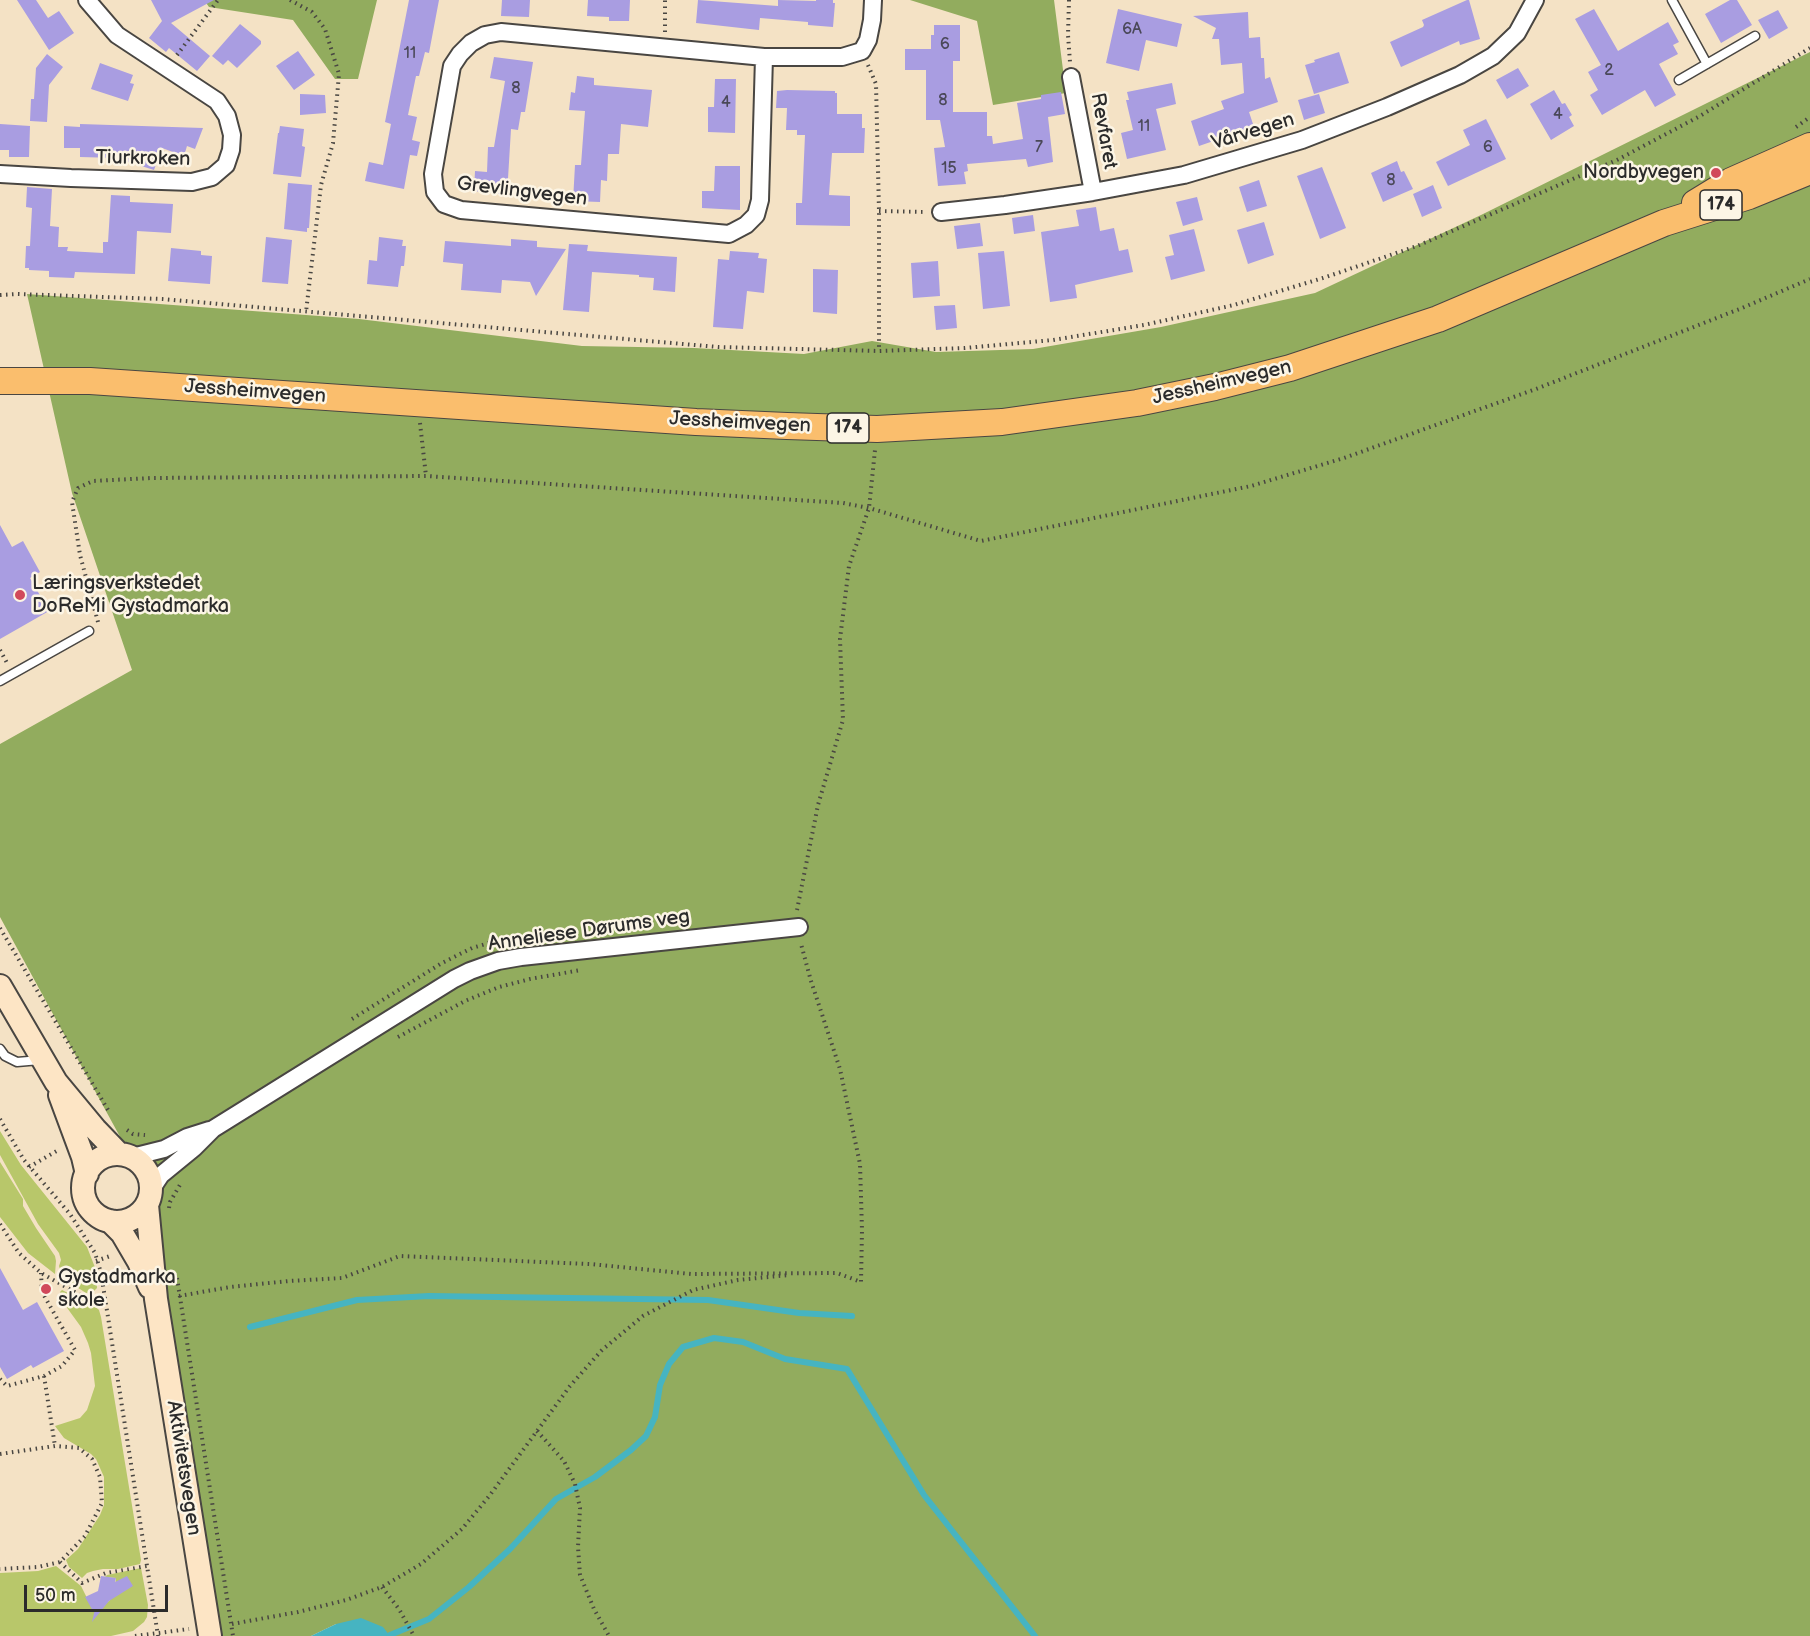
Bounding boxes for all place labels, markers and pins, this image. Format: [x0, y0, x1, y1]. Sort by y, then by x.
place label: Nordbyvegen [1583, 161, 1704, 185]
marker: Nordbyvegen [1709, 166, 1723, 180]
place label: Læringsverkstedet DoReMi Gystadmarka [32, 572, 229, 619]
marker: Læringsverkstedet DoReMi Gystadmarka [13, 588, 27, 602]
place label: Gystadmarka skole [58, 1266, 176, 1313]
marker: Gystadmarka skole [39, 1282, 53, 1296]

